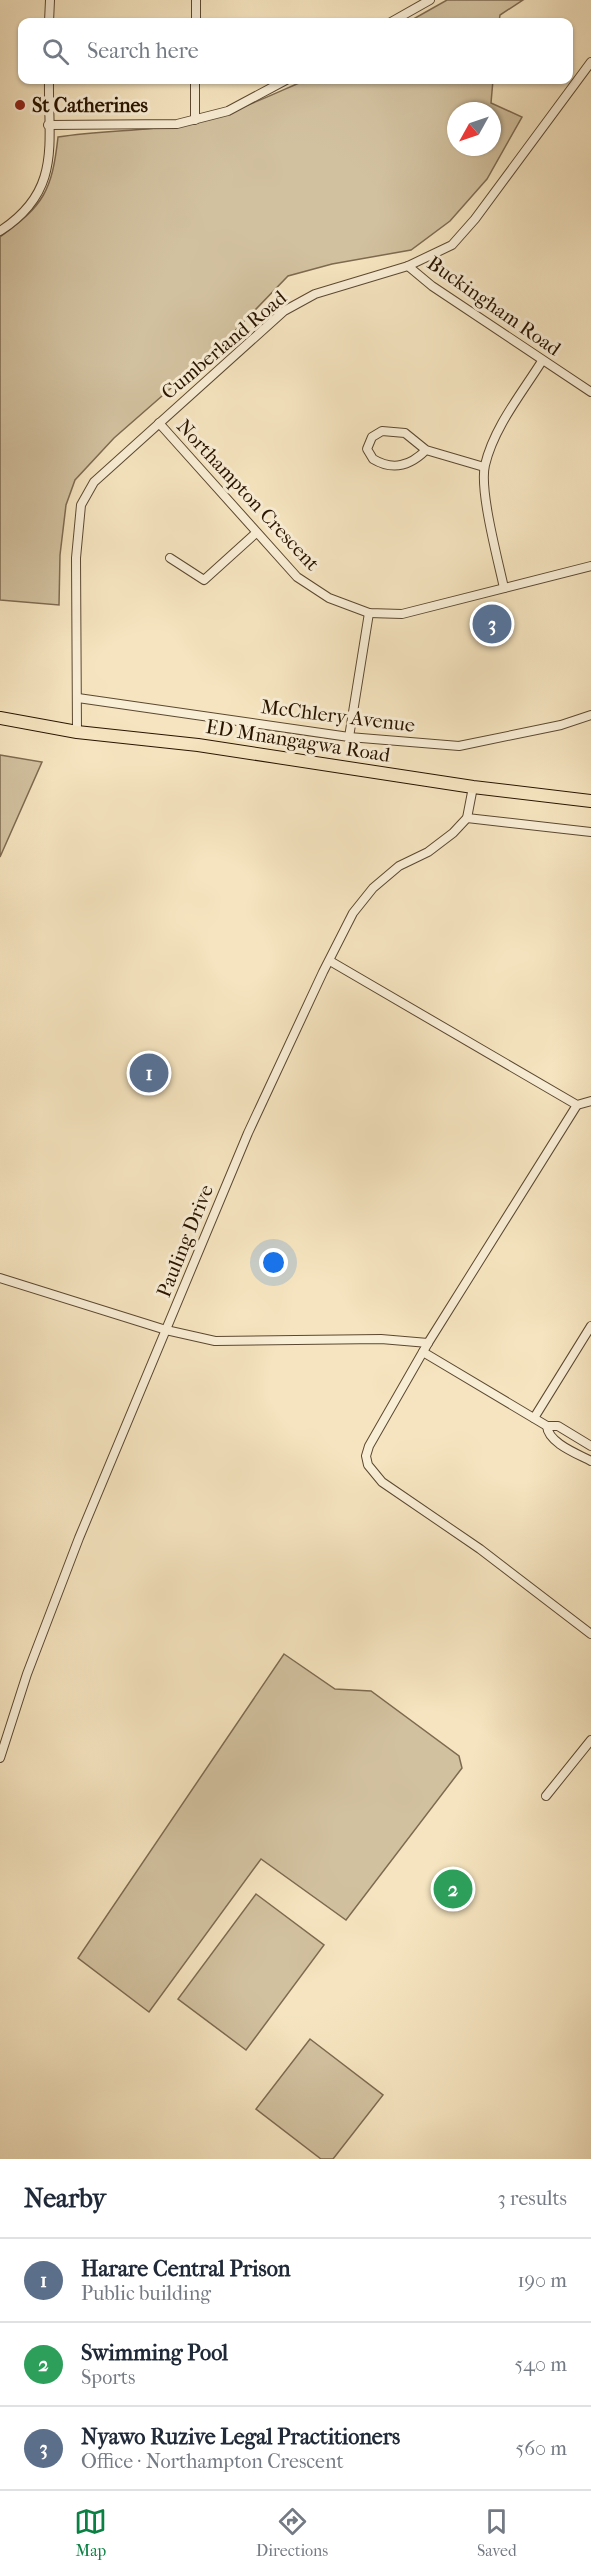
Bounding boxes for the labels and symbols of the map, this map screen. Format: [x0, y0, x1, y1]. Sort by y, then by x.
place label: St Catherines [32, 94, 148, 117]
marker: St Catherines [13, 98, 27, 112]
north arrow [447, 102, 501, 156]
street label: Buckingham Road [423, 251, 566, 361]
street label: Cumberland Road [157, 285, 292, 404]
street label: Northampton Crescent [172, 415, 324, 575]
pin: 3 [472, 602, 512, 646]
street label: McChlery Avenue [260, 695, 416, 737]
street label: ED Mnangagwa Road [204, 715, 393, 767]
pin: 1 [130, 1050, 168, 1096]
street label: Pauling Drive [152, 1181, 218, 1301]
your location [259, 1248, 288, 1277]
pin: 2 [434, 1866, 472, 1912]

